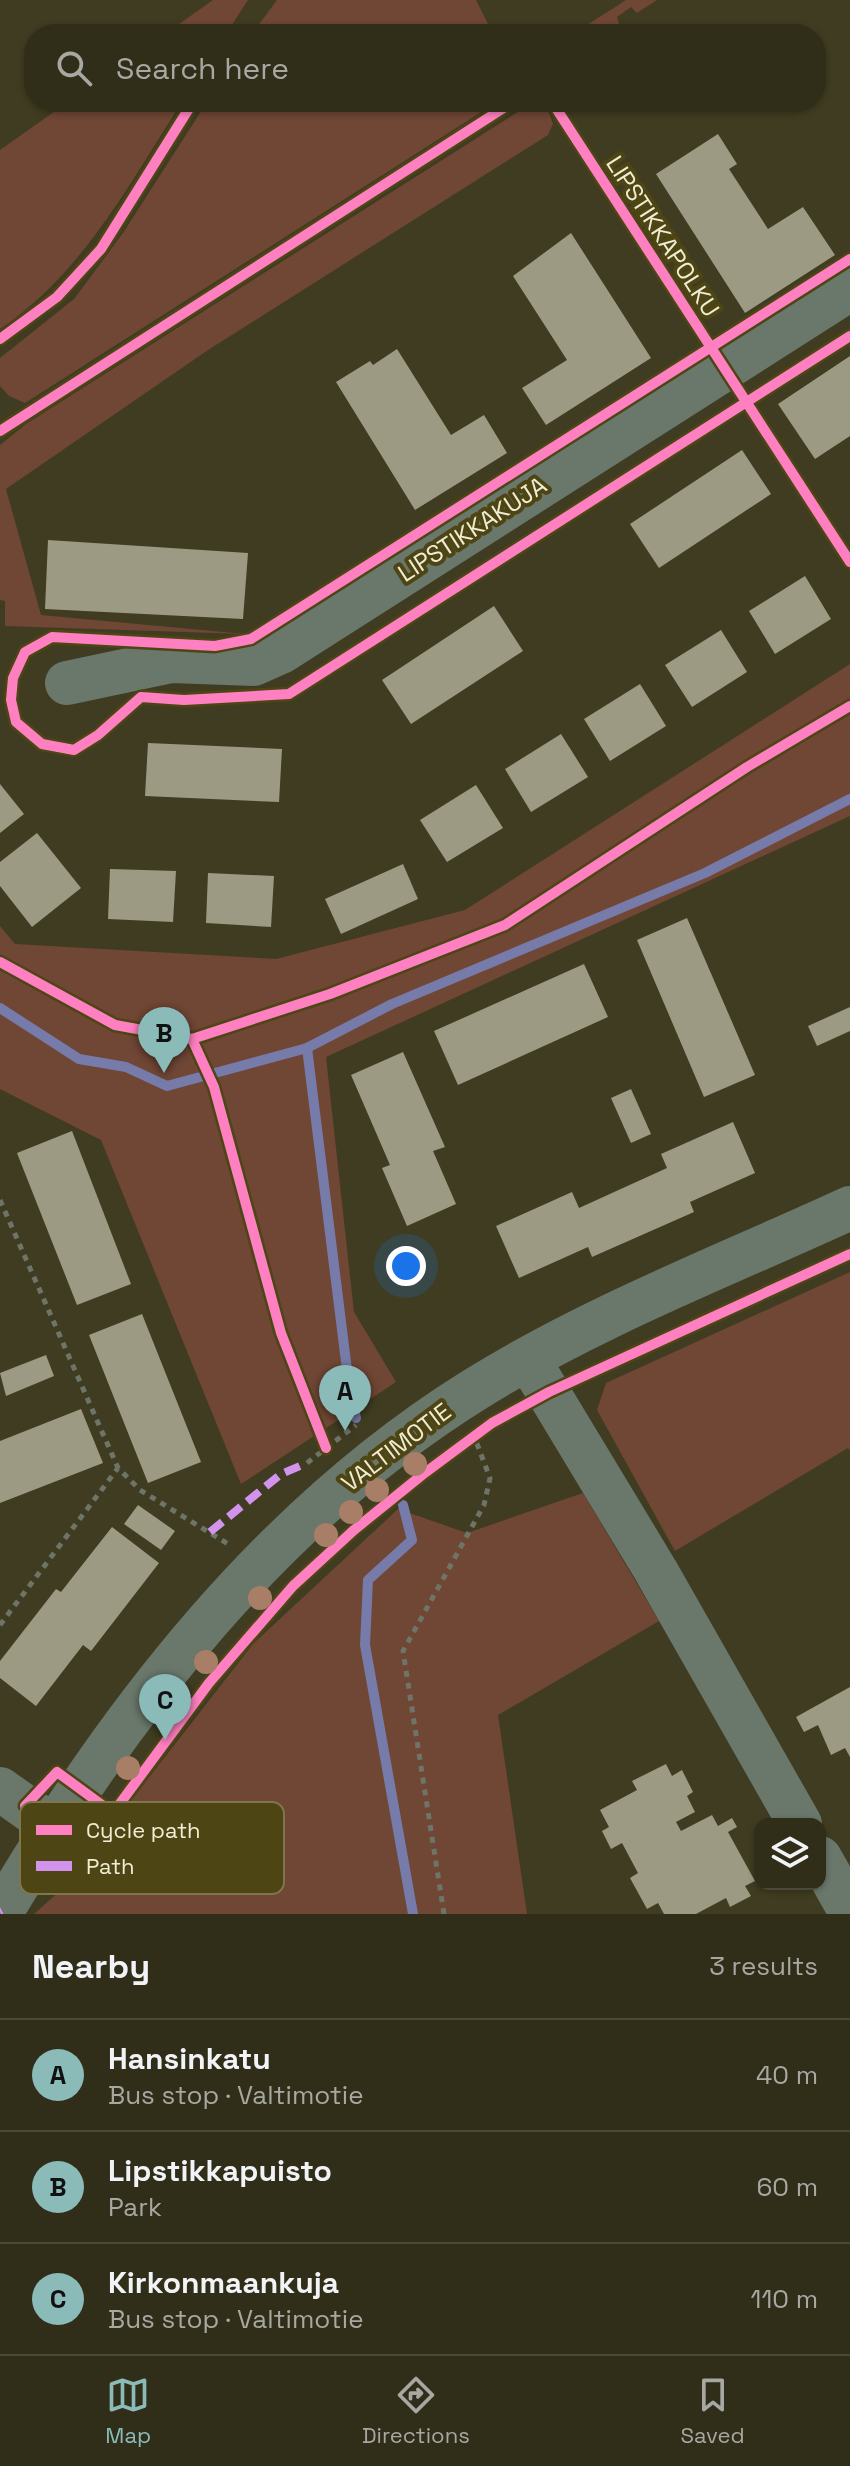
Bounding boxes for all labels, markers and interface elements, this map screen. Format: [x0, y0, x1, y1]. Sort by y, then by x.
search box [24, 24, 826, 112]
icon: search [52, 46, 96, 90]
text: Search here [116, 49, 289, 88]
street label: LIPSTIKKAPOLKU [599, 150, 727, 322]
street label: LIPSTIKKAKUJA [392, 469, 552, 589]
pin: B [138, 1007, 190, 1073]
your location [386, 1246, 426, 1286]
pin: A [319, 1365, 371, 1431]
street label: VALTIMOTIE [335, 1396, 457, 1498]
pin: C [139, 1674, 191, 1740]
legend [20, 1802, 284, 1894]
text: Cycle path [86, 1816, 201, 1844]
map controls [754, 1818, 826, 1890]
button: layers [754, 1818, 826, 1890]
text: Path [86, 1852, 135, 1880]
text: Nearby [32, 1945, 150, 1988]
text: 3 results [709, 1949, 818, 1983]
text: Hansinkatu [108, 2039, 271, 2078]
text: A [50, 2058, 66, 2092]
text: 40 m [756, 2058, 818, 2092]
text: Bus stop · Valtimotie [108, 2078, 364, 2112]
text: Lipstikkapuisto [108, 2151, 332, 2190]
text: B [49, 2170, 67, 2204]
text: 60 m [756, 2170, 818, 2204]
text: Park [108, 2190, 162, 2224]
text: Kirkonmaankuja [108, 2263, 339, 2302]
text: C [50, 2282, 66, 2316]
text: 110 m [751, 2282, 818, 2316]
text: Bus stop · Valtimotie [108, 2302, 364, 2336]
tab: Map [105, 2373, 151, 2449]
tab: Directions [362, 2373, 470, 2449]
tab: Saved [680, 2373, 745, 2449]

